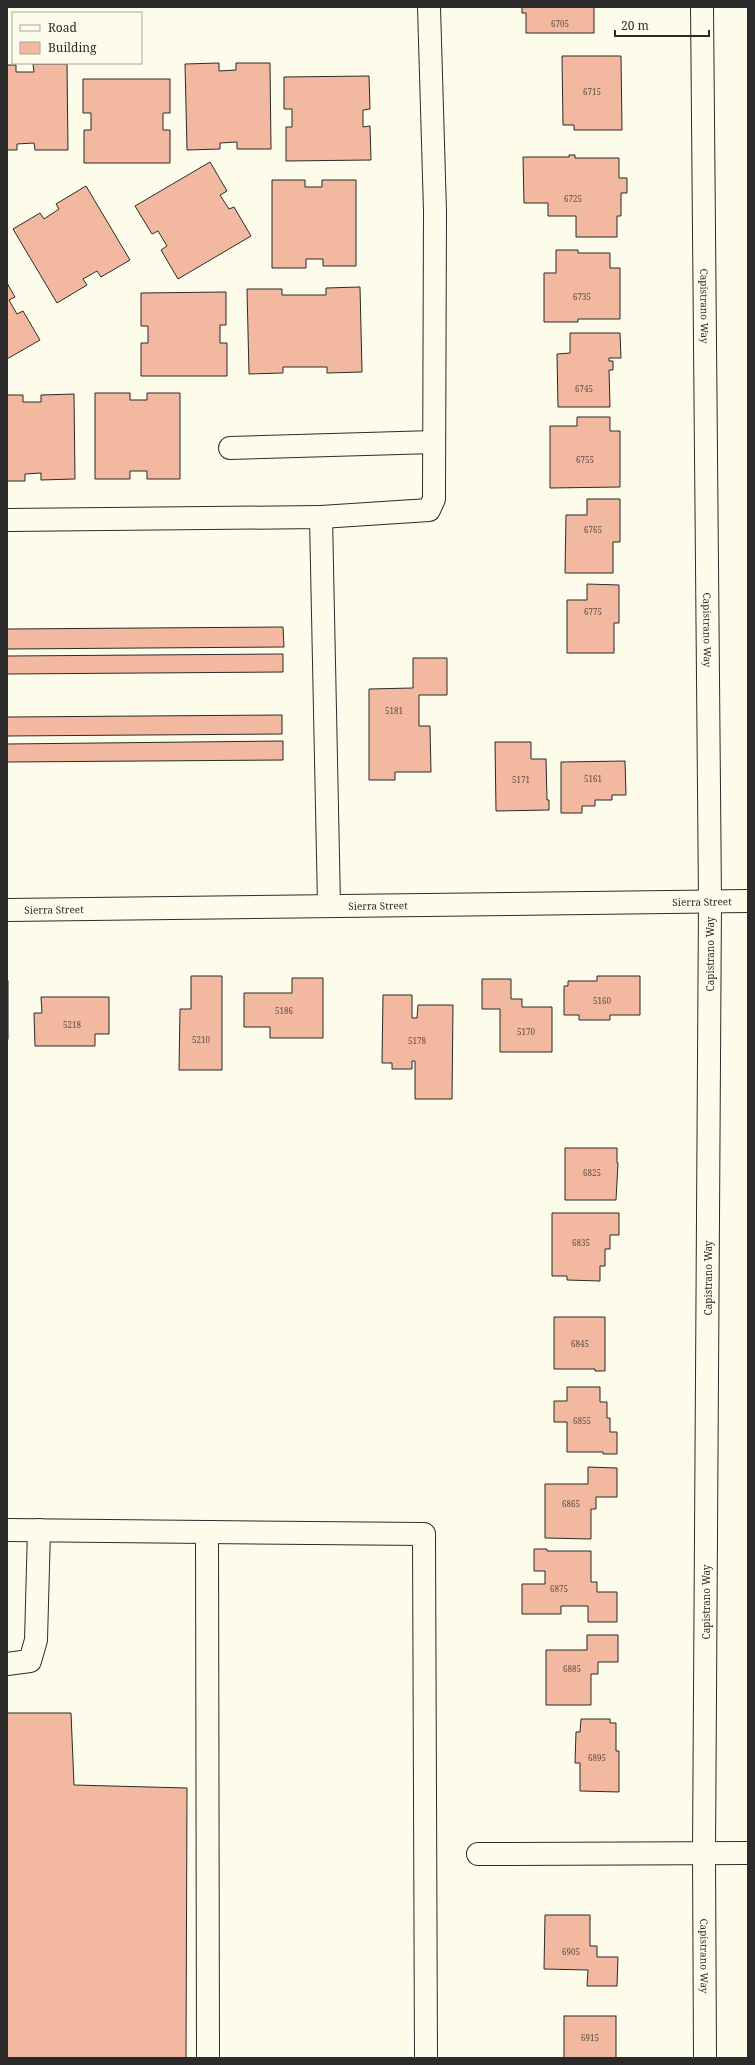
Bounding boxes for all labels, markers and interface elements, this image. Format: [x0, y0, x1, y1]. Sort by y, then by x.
legend [12, 12, 142, 64]
scale bar [615, 12, 709, 38]
text: 20 m [621, 17, 649, 34]
house number: 6705 [551, 18, 569, 29]
text: Road [48, 19, 78, 36]
text: Building [48, 39, 97, 56]
house number: 6715 [583, 86, 601, 97]
house number: 6725 [564, 193, 582, 204]
street label: Capistrano Way [697, 268, 712, 344]
house number: 6735 [573, 291, 591, 302]
house number: 6745 [575, 383, 593, 394]
house number: 6755 [576, 454, 594, 465]
house number: 6765 [584, 524, 602, 535]
street label: Capistrano Way [700, 592, 715, 668]
house number: 6775 [584, 606, 602, 617]
house number: 5181 [385, 705, 403, 716]
house number: 5161 [584, 773, 602, 784]
house number: 5171 [512, 774, 530, 785]
street label: Sierra Street [672, 894, 732, 909]
street label: Sierra Street [348, 898, 408, 913]
street label: Sierra Street [24, 902, 84, 917]
street label: Capistrano Way [703, 916, 717, 991]
house number: 5160 [593, 995, 611, 1006]
house number: 5186 [275, 1005, 293, 1016]
house number: 5218 [63, 1019, 81, 1030]
house number: 5170 [517, 1026, 535, 1037]
house number: 5210 [192, 1034, 210, 1045]
house number: 5178 [408, 1035, 426, 1046]
house number: 6825 [583, 1167, 601, 1178]
house number: 6835 [572, 1237, 590, 1248]
street label: Capistrano Way [701, 1240, 715, 1315]
house number: 6845 [571, 1338, 589, 1349]
house number: 6855 [573, 1415, 591, 1426]
house number: 6865 [562, 1498, 580, 1509]
street label: Capistrano Way [699, 1564, 713, 1639]
house number: 6875 [550, 1583, 568, 1594]
house number: 6885 [563, 1663, 581, 1674]
house number: 6895 [588, 1752, 606, 1763]
street label: Capistrano Way [697, 1918, 712, 1994]
house number: 6905 [562, 1946, 580, 1957]
house number: 6915 [581, 2032, 599, 2043]

